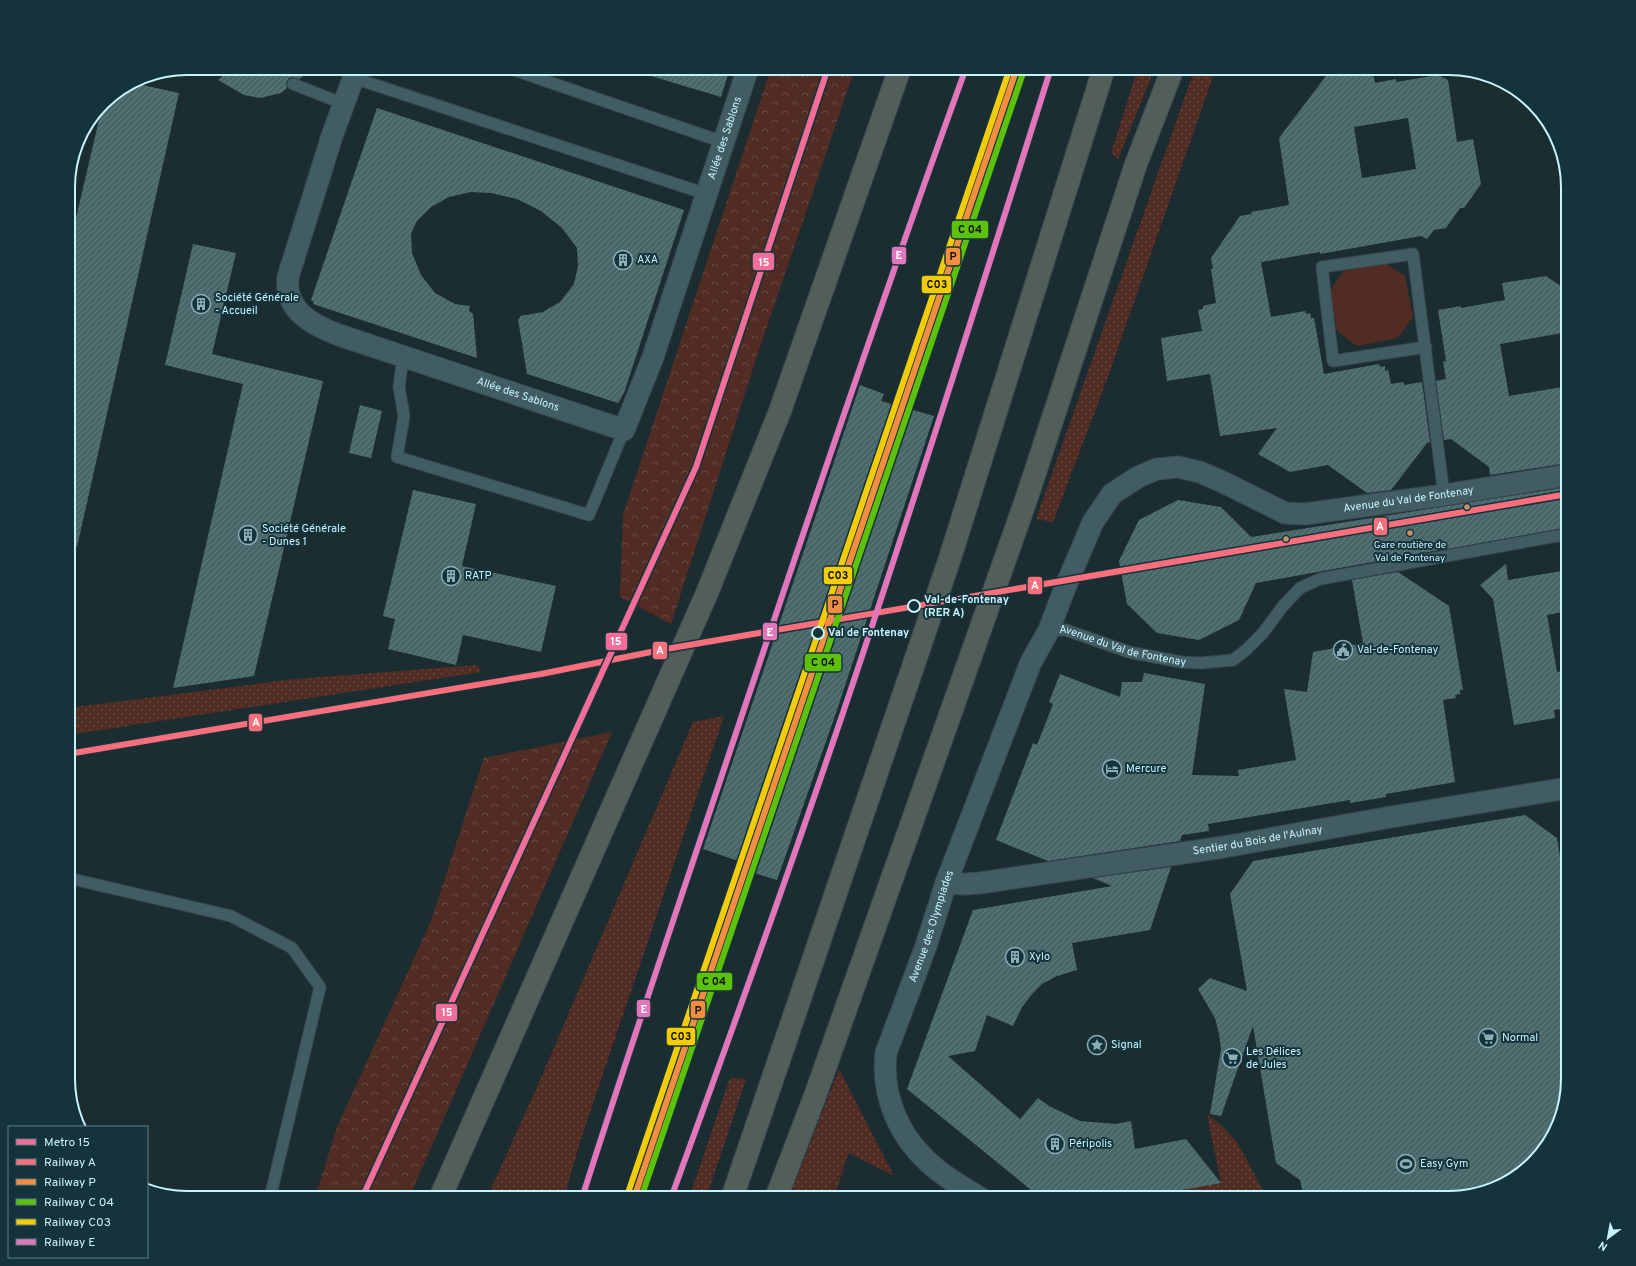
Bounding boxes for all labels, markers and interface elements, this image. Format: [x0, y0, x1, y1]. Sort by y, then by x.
street label: Allée des Sablons [705, 95, 745, 181]
line badge: C 04 [951, 220, 989, 239]
text: C 04 [958, 223, 982, 237]
line badge: E [891, 246, 907, 265]
line badge: P [945, 247, 961, 266]
building icon: AXA [612, 249, 634, 271]
text: E [896, 249, 903, 263]
text: P [949, 250, 957, 264]
line badge: 15 [752, 252, 775, 271]
place label: AXA [637, 253, 658, 267]
text: 15 [758, 256, 770, 270]
line badge: C03 [921, 275, 952, 294]
text: C03 [927, 278, 947, 292]
place label: Société Générale - Accueil [215, 291, 299, 318]
building icon: Société Générale - Accueil [190, 293, 212, 315]
street label: Allée des Sablons [475, 374, 561, 415]
street label: Avenue du Val de Fontenay [1342, 483, 1475, 516]
unlabelled marker [1462, 502, 1472, 512]
line badge: A [1373, 517, 1388, 536]
text: A [1376, 520, 1384, 534]
place label: Société Générale - Dunes 1 [262, 522, 346, 549]
building icon: Société Générale - Dunes 1 [237, 524, 259, 546]
marker: Gare routière de Val de Fontenay [1405, 528, 1415, 538]
unlabelled marker [1281, 534, 1291, 544]
place label: Gare routière de Val de Fontenay [1374, 539, 1446, 565]
building icon: RATP [440, 565, 462, 587]
line badge: C03 [823, 566, 853, 585]
place label: RATP [465, 569, 492, 583]
text: C03 [828, 569, 848, 583]
line badge: A [1027, 576, 1043, 595]
text: A [1031, 579, 1039, 593]
place label: Val-de-Fontenay (RER A) [924, 593, 1009, 620]
line badge: P [827, 595, 843, 614]
text: P [831, 598, 839, 612]
marker: Val-de-Fontenay (RER A) [907, 599, 921, 613]
line badge: E [762, 622, 778, 641]
street label: Avenue du Val de Fontenay [1059, 623, 1187, 669]
text: E [767, 626, 774, 640]
marker: Val de Fontenay [811, 626, 825, 640]
place label: Val de Fontenay [828, 626, 909, 640]
line badge: 15 [605, 632, 628, 651]
text: 15 [610, 635, 622, 649]
public building icon: Val-de-Fontenay [1332, 639, 1354, 661]
line badge: A [652, 641, 668, 660]
place label: Val-de-Fontenay [1357, 643, 1439, 657]
text: A [656, 644, 664, 658]
line badge: C 04 [804, 653, 842, 672]
text: C 04 [811, 656, 835, 670]
line badge: A [248, 713, 263, 732]
text: A [252, 716, 260, 730]
hotel icon: Mercure [1101, 758, 1123, 780]
place label: Mercure [1126, 762, 1167, 776]
street label: Sentier du Bois de l'Aulnay [1192, 822, 1324, 859]
street label: Avenue des Olympiades [906, 868, 957, 985]
building icon: Xylo [1004, 946, 1026, 968]
place label: Xylo [1029, 950, 1050, 964]
line badge: C 04 [696, 972, 733, 991]
text: C 04 [702, 975, 726, 989]
line badge: E [636, 999, 651, 1018]
line badge: P [690, 1000, 706, 1019]
line badge: 15 [435, 1003, 458, 1022]
text: E [641, 1003, 648, 1017]
text: P [694, 1004, 702, 1018]
text: 15 [441, 1006, 453, 1020]
line badge: C03 [666, 1027, 696, 1046]
supermarket icon: Normal [1477, 1027, 1499, 1049]
text: C03 [671, 1030, 691, 1044]
place label: Normal [1502, 1031, 1538, 1045]
place icon: Signal [1086, 1034, 1108, 1056]
place label: Signal [1111, 1038, 1142, 1052]
place label: Les Délices de Jules [1246, 1045, 1301, 1072]
supermarket icon: Les Délices de Jules [1221, 1047, 1243, 1069]
legend [8, 1126, 148, 1258]
building icon: Péripolis [1044, 1133, 1066, 1155]
text: Metro 15 [44, 1135, 90, 1151]
place label: Péripolis [1069, 1137, 1112, 1151]
sports icon: Easy Gym [1395, 1153, 1417, 1175]
text: Railway A [44, 1155, 96, 1171]
place label: Easy Gym [1420, 1157, 1468, 1171]
text: Railway P [44, 1175, 96, 1191]
text: Railway C 04 [44, 1195, 114, 1211]
text: Railway C03 [44, 1215, 111, 1231]
north arrow [1588, 1218, 1628, 1258]
text: Railway E [44, 1235, 95, 1251]
text: N [1596, 1238, 1610, 1254]

